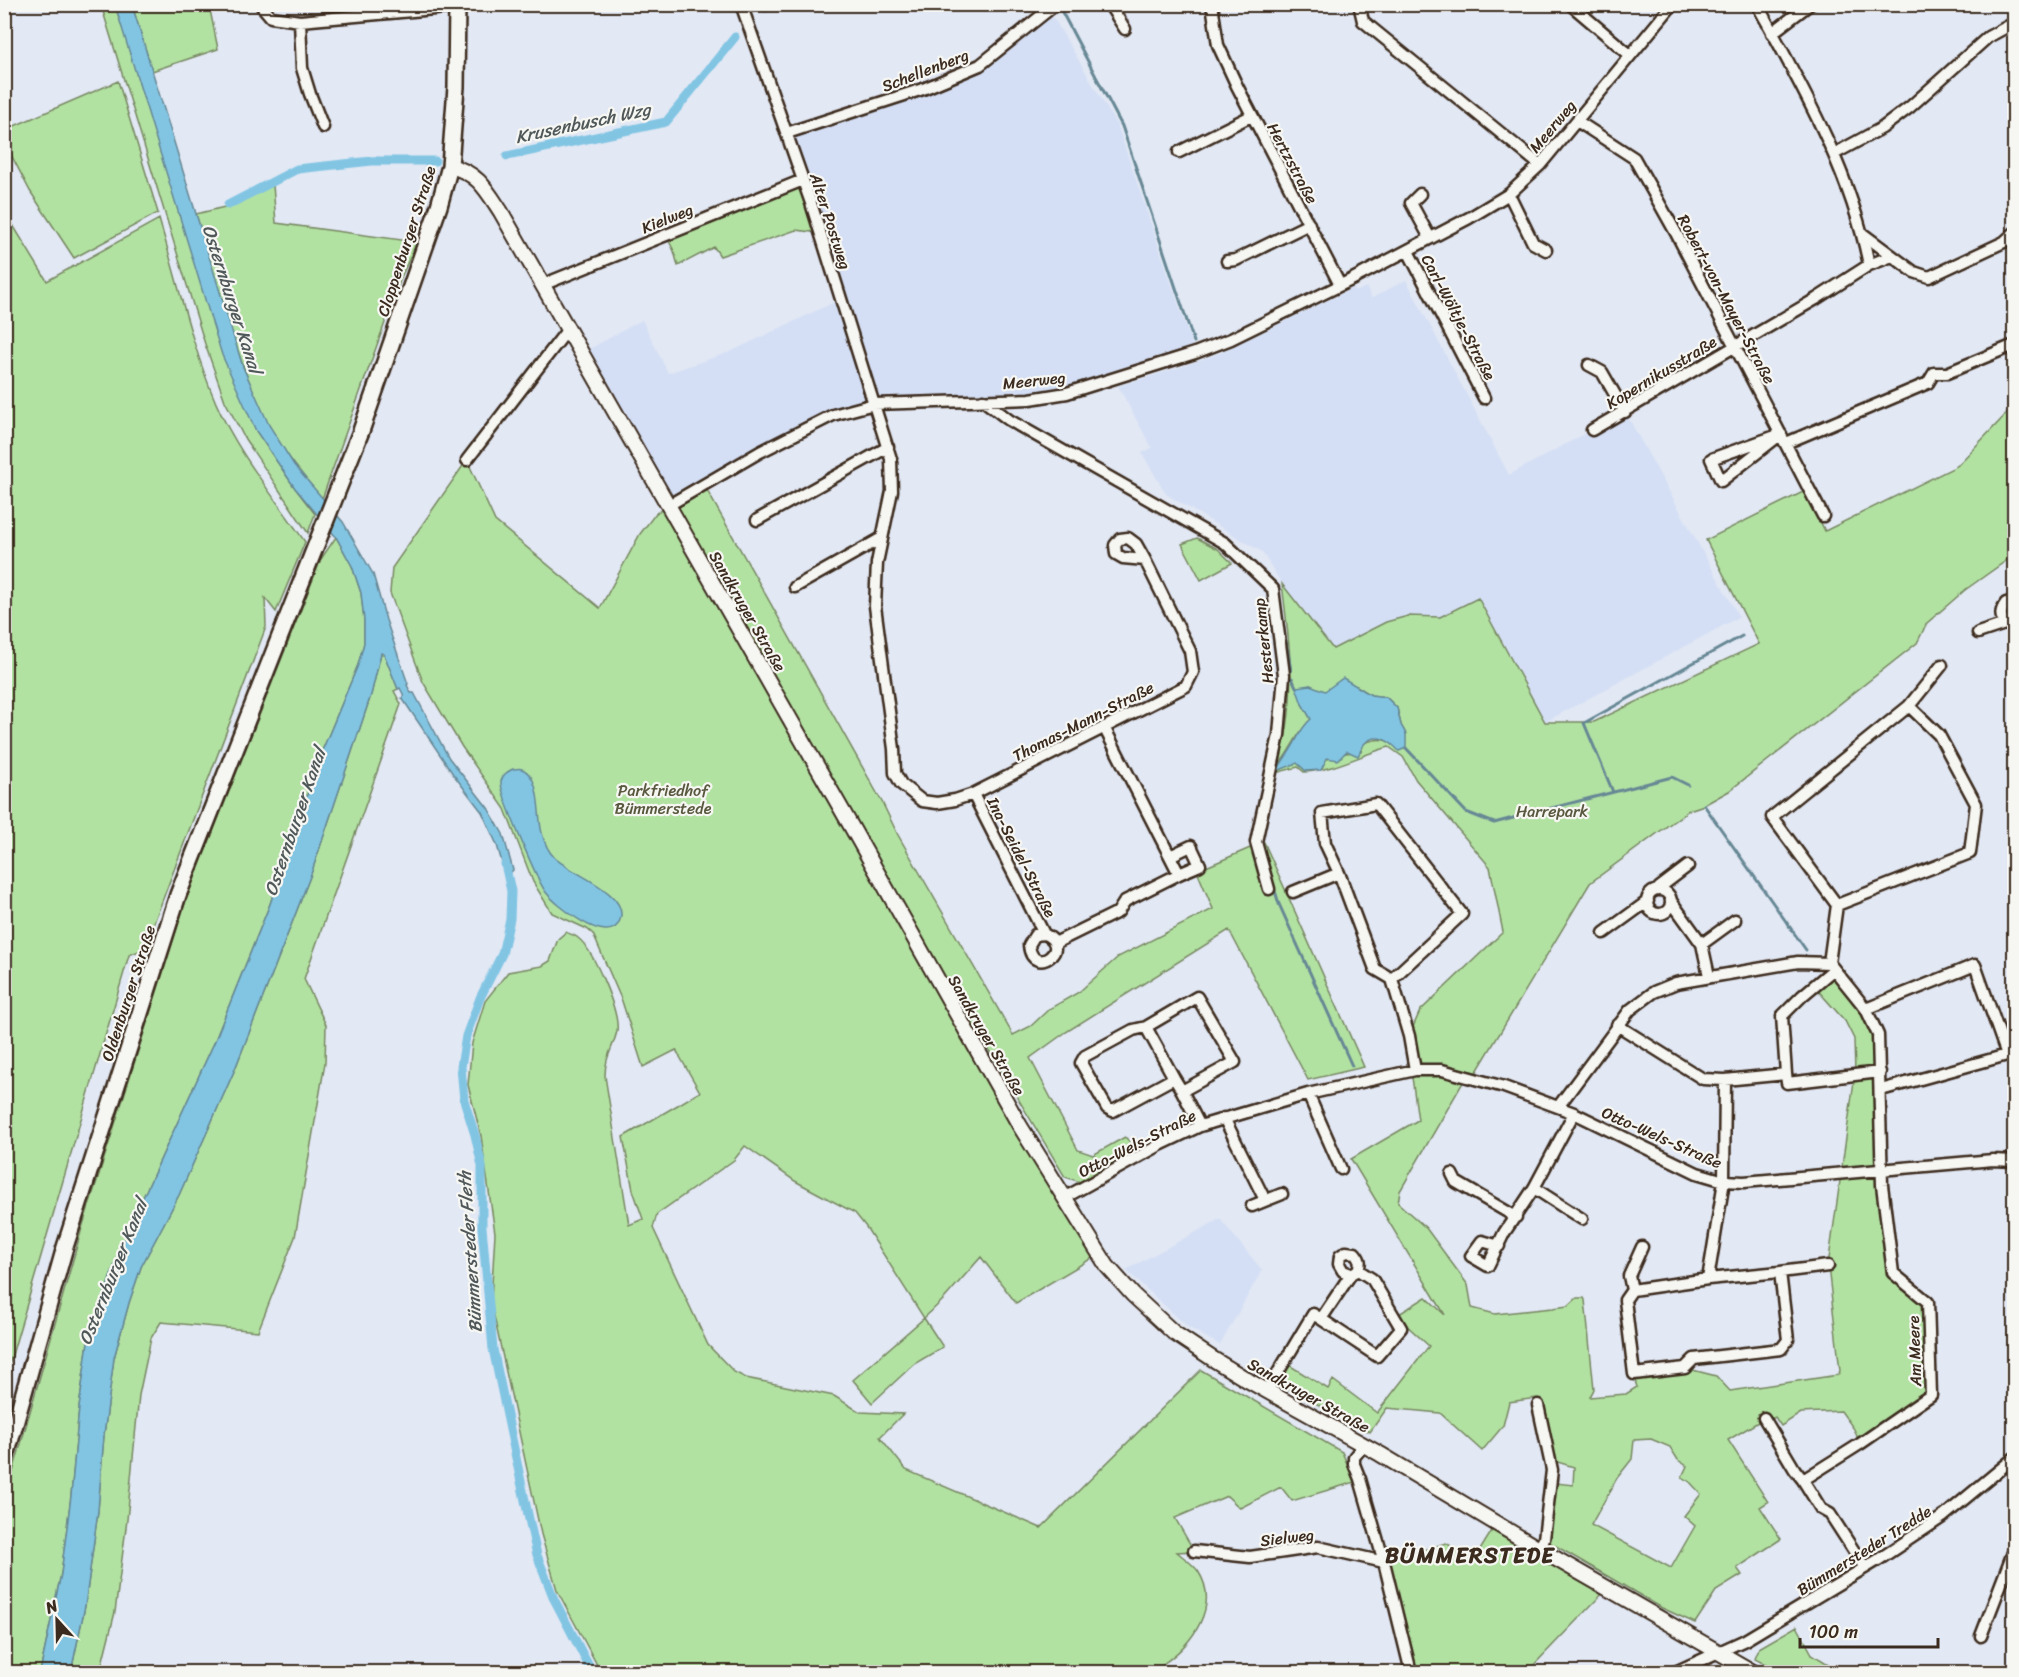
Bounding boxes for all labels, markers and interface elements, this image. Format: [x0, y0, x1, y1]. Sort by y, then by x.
street label: Schellenberg [877, 41, 973, 100]
water label: Krusenbusch Wzg [512, 93, 656, 153]
street label: Meerweg [1521, 93, 1584, 160]
street label: Hertzstraße [1259, 117, 1326, 209]
street label: Cloppenburger Straße [368, 162, 445, 320]
street label: Alter Postweg [801, 168, 860, 273]
street label: Kielweg [637, 195, 698, 242]
street label: Robert-von-Mayer-Straße [1669, 209, 1784, 390]
water label: Osternburger Kanal [193, 221, 272, 381]
street label: Carl-Wöltje-Straße [1413, 249, 1504, 386]
street label: Kopernikusstraße [1600, 328, 1723, 417]
street label: Meerweg [1001, 363, 1067, 398]
street label: Sandkruger Straße [701, 545, 794, 677]
street label: Hesterkamp [1245, 596, 1282, 685]
street label: Thomas-Mann-Straße [1007, 673, 1159, 770]
water label: Osternburger Kanal [255, 740, 337, 900]
park label: Parkfriedhof Bümmerstede [615, 776, 712, 823]
street label: Ina-Seidel-Straße [978, 791, 1065, 923]
park label: Harrepark [1516, 797, 1589, 826]
street label: Oldenburger Straße [93, 921, 164, 1065]
street label: Sandkruger Straße [940, 969, 1033, 1101]
street label: Otto-Wels-Straße [1597, 1098, 1727, 1177]
street label: Otto-Wels-Straße [1073, 1101, 1201, 1186]
water label: Bümmersteder Fleth [448, 1169, 492, 1334]
water label: Osternburger Kanal [69, 1191, 158, 1350]
street label: Am Meere [1899, 1315, 1930, 1388]
street label: Sandkruger Straße [1242, 1350, 1375, 1441]
street label: Bümmersteder Tredde [1791, 1497, 1938, 1604]
street label: Sielweg [1258, 1520, 1316, 1555]
district label: BÜMMERSTEDE [1385, 1536, 1555, 1575]
north arrow [27, 1590, 87, 1650]
text: N [40, 1591, 63, 1622]
scale bar [1800, 1611, 1938, 1649]
text: 100 m [1809, 1616, 1858, 1648]

